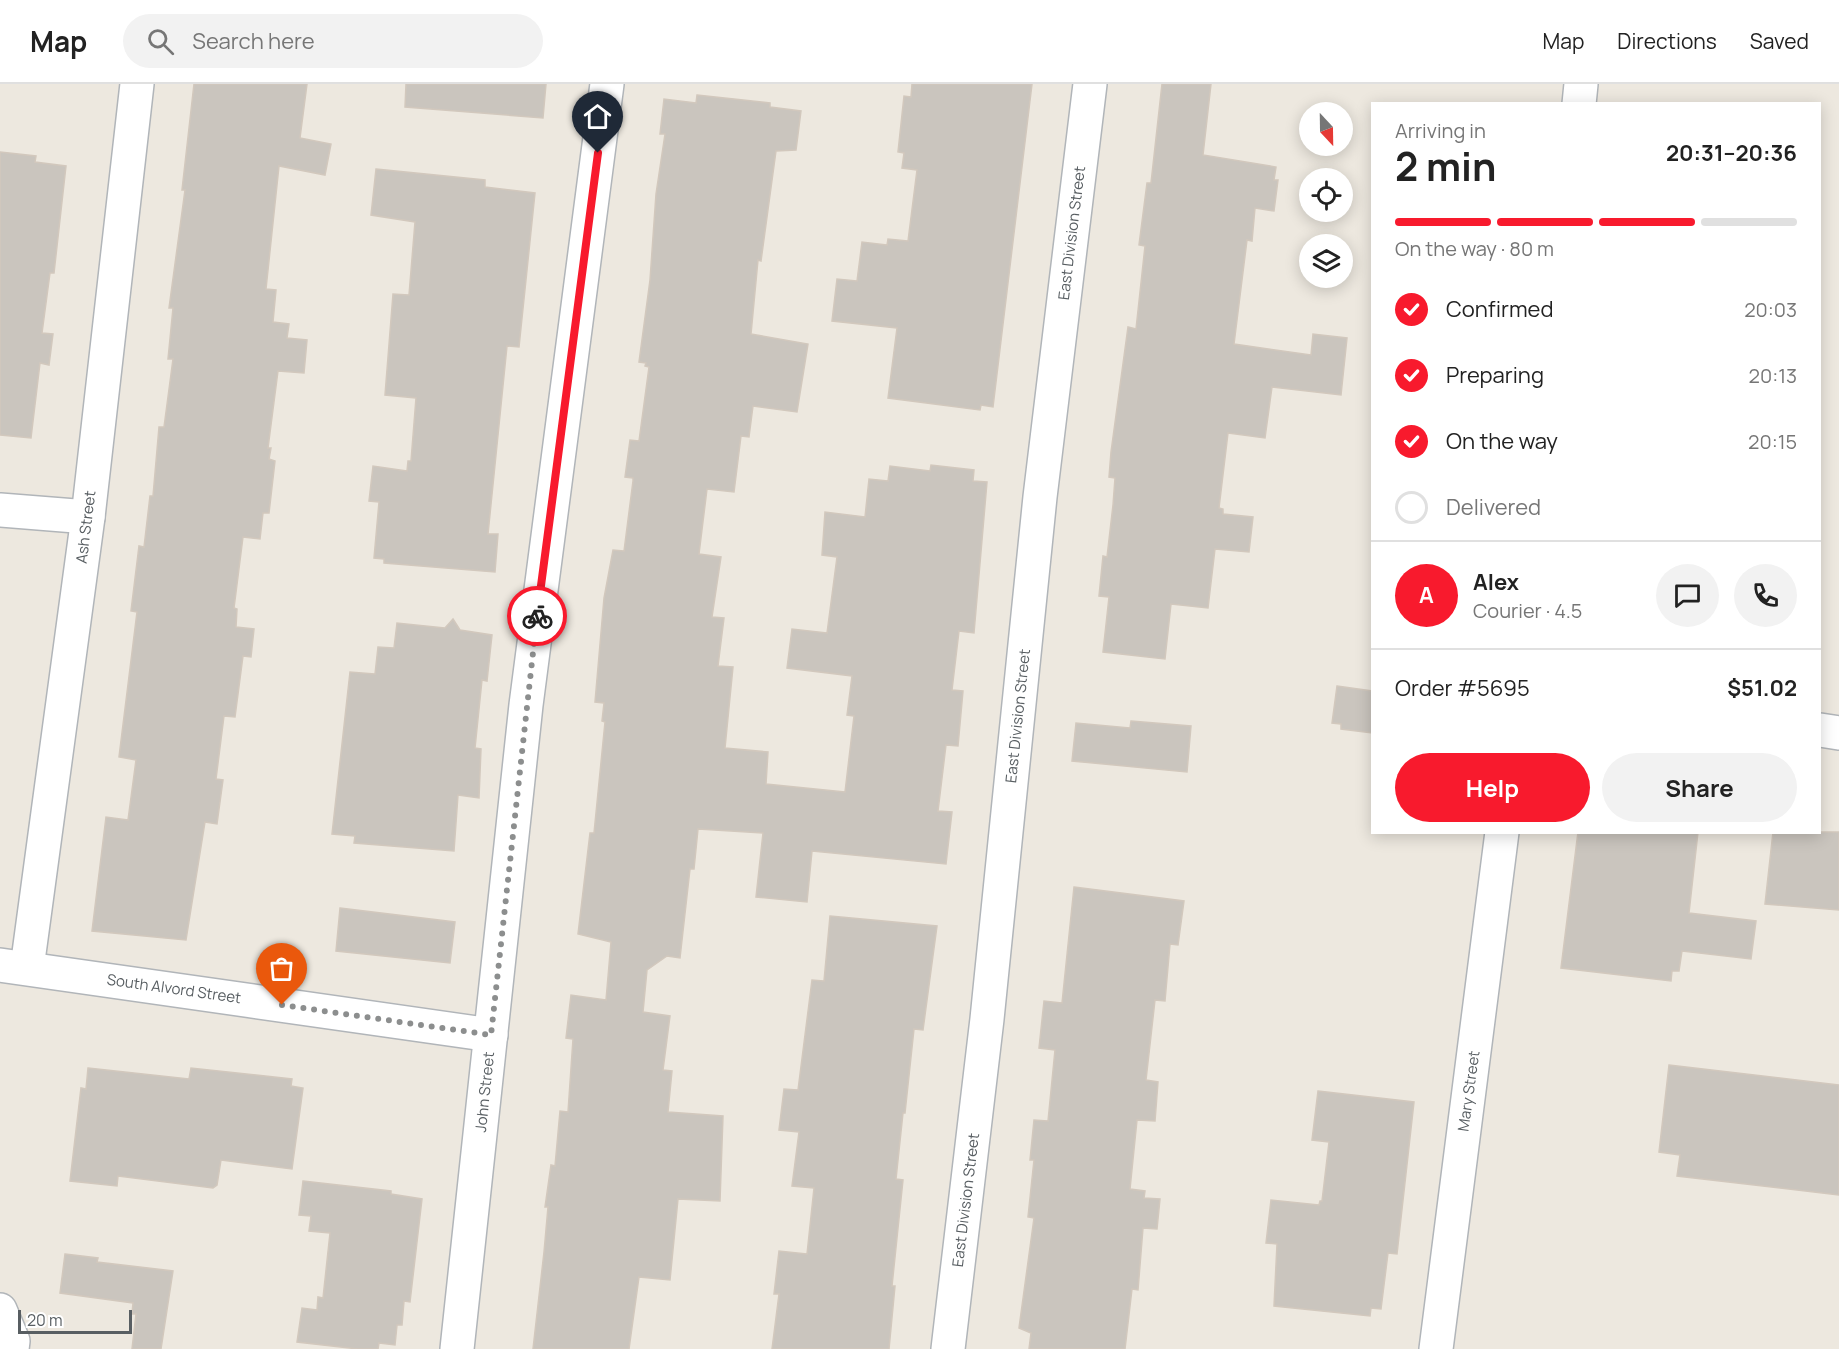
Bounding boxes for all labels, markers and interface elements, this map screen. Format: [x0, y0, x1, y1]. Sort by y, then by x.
search box [123, 14, 543, 68]
text: Map [30, 22, 87, 60]
icon: search [144, 25, 177, 58]
text: Search here [192, 26, 315, 56]
text: Map [1543, 27, 1584, 55]
text: Directions [1617, 27, 1717, 55]
text: Saved [1750, 27, 1809, 55]
pin [572, 91, 623, 153]
icon: home [581, 100, 614, 133]
north arrow [1299, 102, 1353, 156]
map controls [1299, 102, 1353, 288]
text: Arriving in [1395, 117, 1486, 144]
text: 20:31–20:36 [1666, 138, 1797, 168]
text: 2 min [1395, 139, 1496, 193]
street label: East Division Street [1053, 165, 1090, 301]
button: locate [1299, 168, 1353, 222]
button: layers [1299, 234, 1353, 288]
text: On the way · 80 m [1395, 235, 1554, 262]
icon: check [1395, 293, 1428, 326]
text: Confirmed [1446, 294, 1554, 324]
text: 20:03 [1744, 296, 1797, 323]
icon: check [1395, 359, 1428, 392]
text: Preparing [1446, 360, 1544, 390]
text: 20:13 [1749, 362, 1797, 389]
icon: check [1395, 425, 1428, 458]
text: On the way [1446, 426, 1558, 456]
text: 20:15 [1748, 428, 1797, 455]
street label: Ash Street [71, 489, 100, 565]
text: Delivered [1446, 492, 1541, 522]
button: chat [1656, 564, 1719, 627]
button: phone [1734, 564, 1797, 627]
text: Alex [1473, 567, 1519, 597]
text: A [1419, 580, 1434, 610]
courier [507, 586, 567, 646]
text: Courier · 4.5 [1473, 597, 1582, 624]
icon: bike [521, 600, 554, 633]
street label: East Division Street [1000, 648, 1035, 784]
text: Order #5695 [1395, 673, 1530, 703]
text: $51.02 [1727, 673, 1797, 703]
button: Help [1395, 753, 1590, 822]
button: Share [1602, 753, 1797, 822]
pin [256, 943, 307, 1005]
icon: bag [265, 952, 298, 985]
street label: South Alvord Street [106, 969, 243, 1008]
street label: Mary Street [1452, 1049, 1485, 1133]
street label: John Street [470, 1051, 499, 1133]
street label: East Division Street [947, 1132, 984, 1268]
scale bar [18, 1307, 132, 1334]
text: 20 m [27, 1309, 63, 1331]

